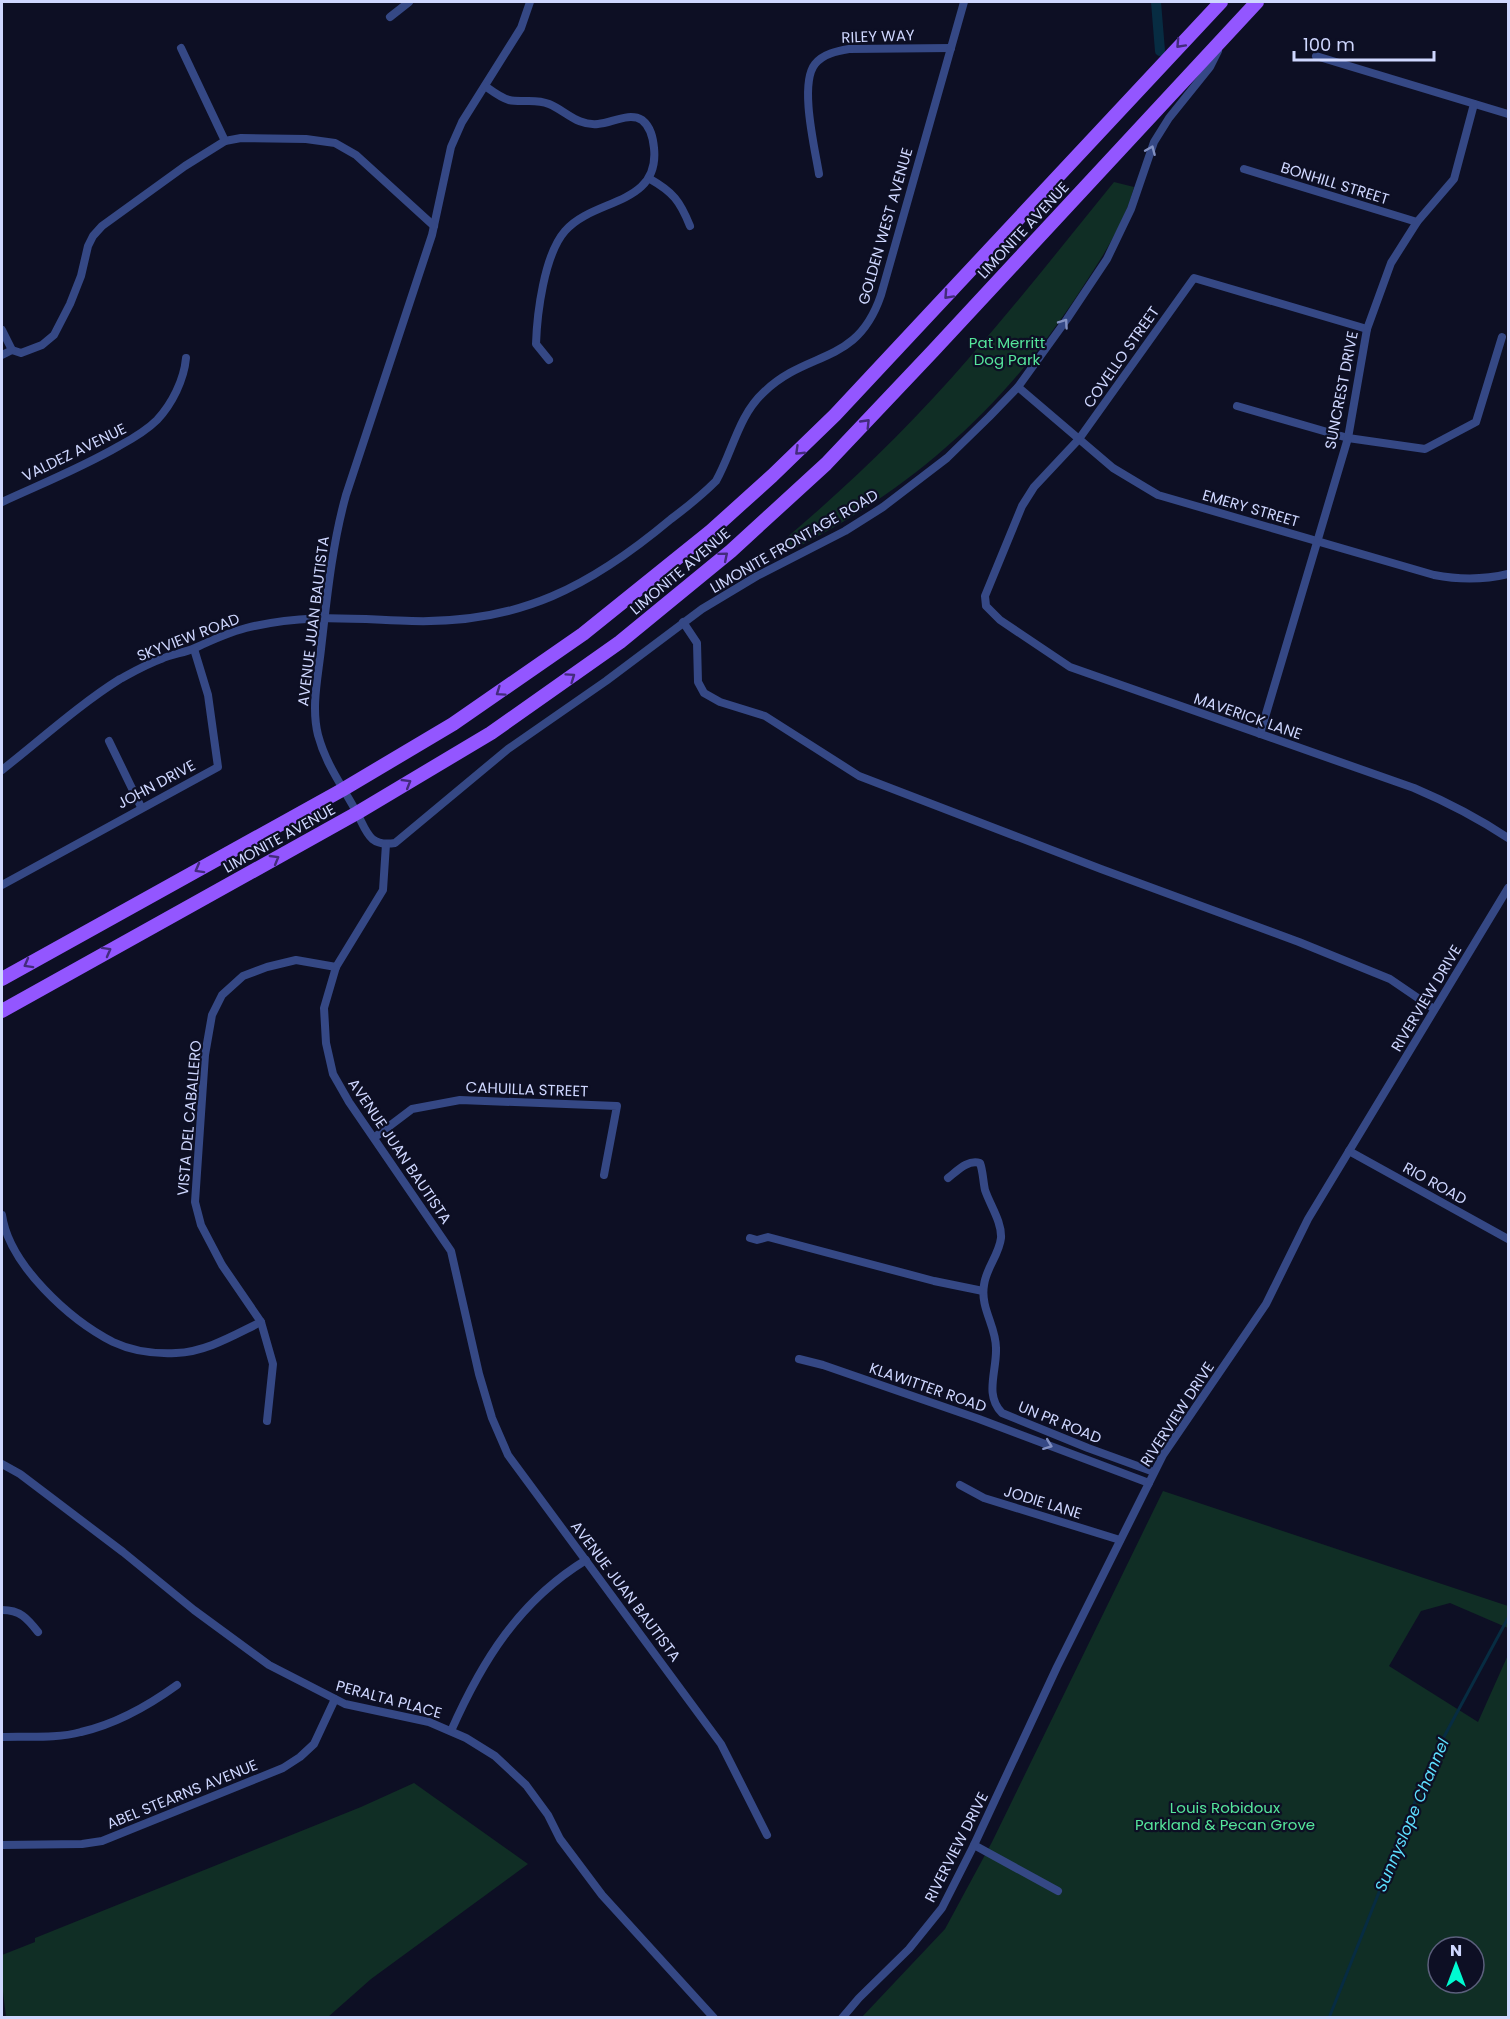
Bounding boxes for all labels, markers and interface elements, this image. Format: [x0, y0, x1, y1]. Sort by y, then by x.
street label: RILEY WAY [841, 24, 915, 48]
scale bar [1294, 24, 1434, 62]
text: 100 m [1303, 32, 1355, 57]
one-way arrow [1176, 37, 1187, 47]
street label: GOLDEN WEST AVENUE [853, 145, 917, 307]
one-way arrow [1144, 145, 1156, 156]
street label: BONHILL STREET [1278, 157, 1392, 209]
street label: LIMONITE AVENUE [973, 177, 1073, 283]
one-way arrow [944, 288, 955, 298]
street label: COVELLO STREET [1078, 302, 1164, 412]
one-way arrow [1057, 318, 1068, 329]
street label: SUNCREST DRIVE [1319, 329, 1363, 451]
park label: Pat Merritt Dog Park [969, 332, 1045, 370]
street label: VALDEZ AVENUE [18, 418, 130, 486]
one-way arrow [859, 419, 870, 429]
one-way arrow [795, 443, 806, 454]
street label: LIMONITE FRONTAGE ROAD [706, 484, 882, 598]
street label: EMERY STREET [1200, 484, 1302, 532]
street label: LIMONITE AVENUE [625, 523, 735, 619]
street label: AVENUE JUAN BAUTISTA [292, 535, 334, 707]
one-way arrow [717, 552, 728, 563]
street label: SKYVIEW ROAD [134, 608, 242, 666]
one-way arrow [564, 673, 575, 684]
one-way arrow [496, 685, 507, 696]
street label: MAVERICK LANE [1191, 688, 1305, 744]
street label: JOHN DRIVE [113, 755, 199, 813]
one-way arrow [401, 778, 411, 790]
street label: LIMONITE AVENUE [219, 798, 339, 878]
one-way arrow [269, 855, 279, 867]
one-way arrow [195, 862, 205, 873]
street label: RIVERVIEW DRIVE [1386, 941, 1466, 1055]
one-way arrow [101, 947, 112, 959]
one-way arrow [24, 957, 35, 968]
street label: VISTA DEL CABALLERO [172, 1039, 206, 1197]
street label: AVENUE JUAN BAUTISTA [343, 1074, 457, 1228]
street label: CAHUILLA STREET [465, 1076, 589, 1102]
street label: RIO ROAD [1399, 1157, 1471, 1209]
street label: KLAWITTER ROAD [867, 1357, 989, 1417]
street label: RIVERVIEW DRIVE [1135, 1357, 1219, 1471]
street label: UN PR ROAD [1015, 1396, 1105, 1448]
one-way arrow [1042, 1437, 1053, 1450]
street label: JODIE LANE [1001, 1480, 1085, 1524]
street label: AVENUE JUAN BAUTISTA [566, 1516, 686, 1666]
street label: PERALTA PLACE [334, 1675, 444, 1723]
water label: Sunnyslope Channel [1369, 1735, 1455, 1895]
street label: ABEL STEARNS AVENUE [103, 1754, 261, 1834]
street label: RIVERVIEW DRIVE [919, 1788, 993, 1906]
park label: Louis Robidoux Parkland & Pecan Grove [1135, 1797, 1315, 1835]
north arrow [1426, 1935, 1486, 1995]
text: N [1450, 1939, 1462, 1962]

